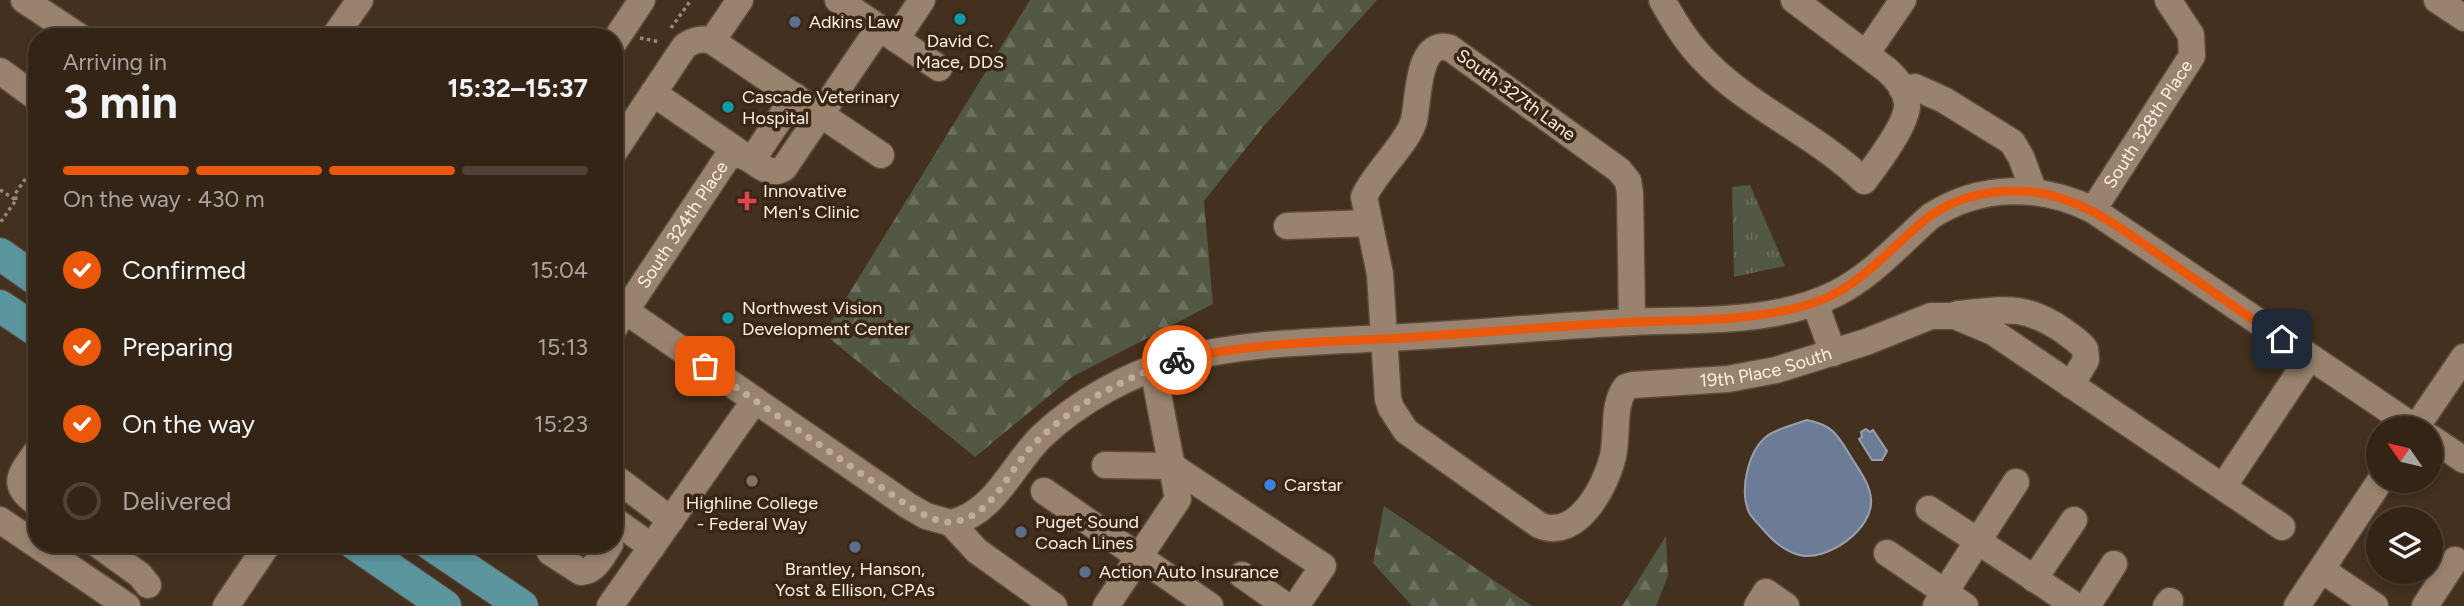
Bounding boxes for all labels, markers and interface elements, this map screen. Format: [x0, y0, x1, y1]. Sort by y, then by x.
place label: Adkins Law [809, 11, 900, 33]
marker: David C. Mace, DDS [952, 11, 968, 27]
marker: Adkins Law [787, 14, 803, 30]
place label: David C. Mace, DDS [916, 30, 1004, 73]
street label: South 327th Lane [1452, 44, 1580, 146]
text: Arriving in [63, 48, 167, 76]
street label: South 328th Place [2099, 56, 2198, 193]
text: 15:32–15:37 [447, 72, 588, 104]
text: 3 min [63, 74, 178, 130]
place label: Cascade Veterinary Hospital [742, 86, 900, 129]
marker: Cascade Veterinary Hospital [720, 99, 736, 115]
street label: South 324th Place [632, 157, 733, 293]
place label: Innovative Men's Clinic [763, 180, 860, 223]
text: On the way · 430 m [63, 185, 265, 213]
marker: Innovative Men's Clinic [737, 191, 757, 211]
icon: check [63, 251, 101, 289]
text: Confirmed [122, 254, 246, 286]
text: 15:04 [530, 256, 588, 284]
place label: Northwest Vision Development Center [742, 297, 910, 340]
pin [2252, 309, 2312, 369]
marker: Northwest Vision Development Center [720, 310, 736, 326]
icon: home [2263, 320, 2301, 358]
courier [1142, 325, 1212, 395]
icon: check [63, 328, 101, 366]
text: Preparing [122, 331, 233, 363]
text: 15:13 [537, 333, 588, 361]
pin [675, 336, 735, 396]
icon: bike [1158, 341, 1196, 379]
street label: 19th Place South [1699, 342, 1834, 392]
icon: bag [686, 347, 724, 385]
icon: check [63, 405, 101, 443]
text: On the way [122, 408, 255, 440]
text: 15:23 [534, 410, 588, 438]
north arrow [2366, 416, 2443, 494]
map controls [2366, 416, 2443, 584]
marker: Highline College - Federal Way [744, 473, 760, 489]
place label: Carstar [1284, 474, 1343, 496]
marker: Carstar [1262, 477, 1278, 493]
text: Delivered [122, 485, 231, 517]
place label: Highline College - Federal Way [686, 492, 818, 535]
button: layers [2366, 507, 2443, 584]
place label: Puget Sound Coach Lines [1035, 511, 1139, 554]
marker: Puget Sound Coach Lines [1013, 524, 1029, 540]
marker: Brantley, Hanson, Yost & Ellison, CPAs [847, 539, 863, 555]
place label: Brantley, Hanson, Yost & Ellison, CPAs [775, 558, 935, 601]
place label: Action Auto Insurance [1099, 561, 1279, 583]
marker: Action Auto Insurance [1077, 564, 1093, 580]

